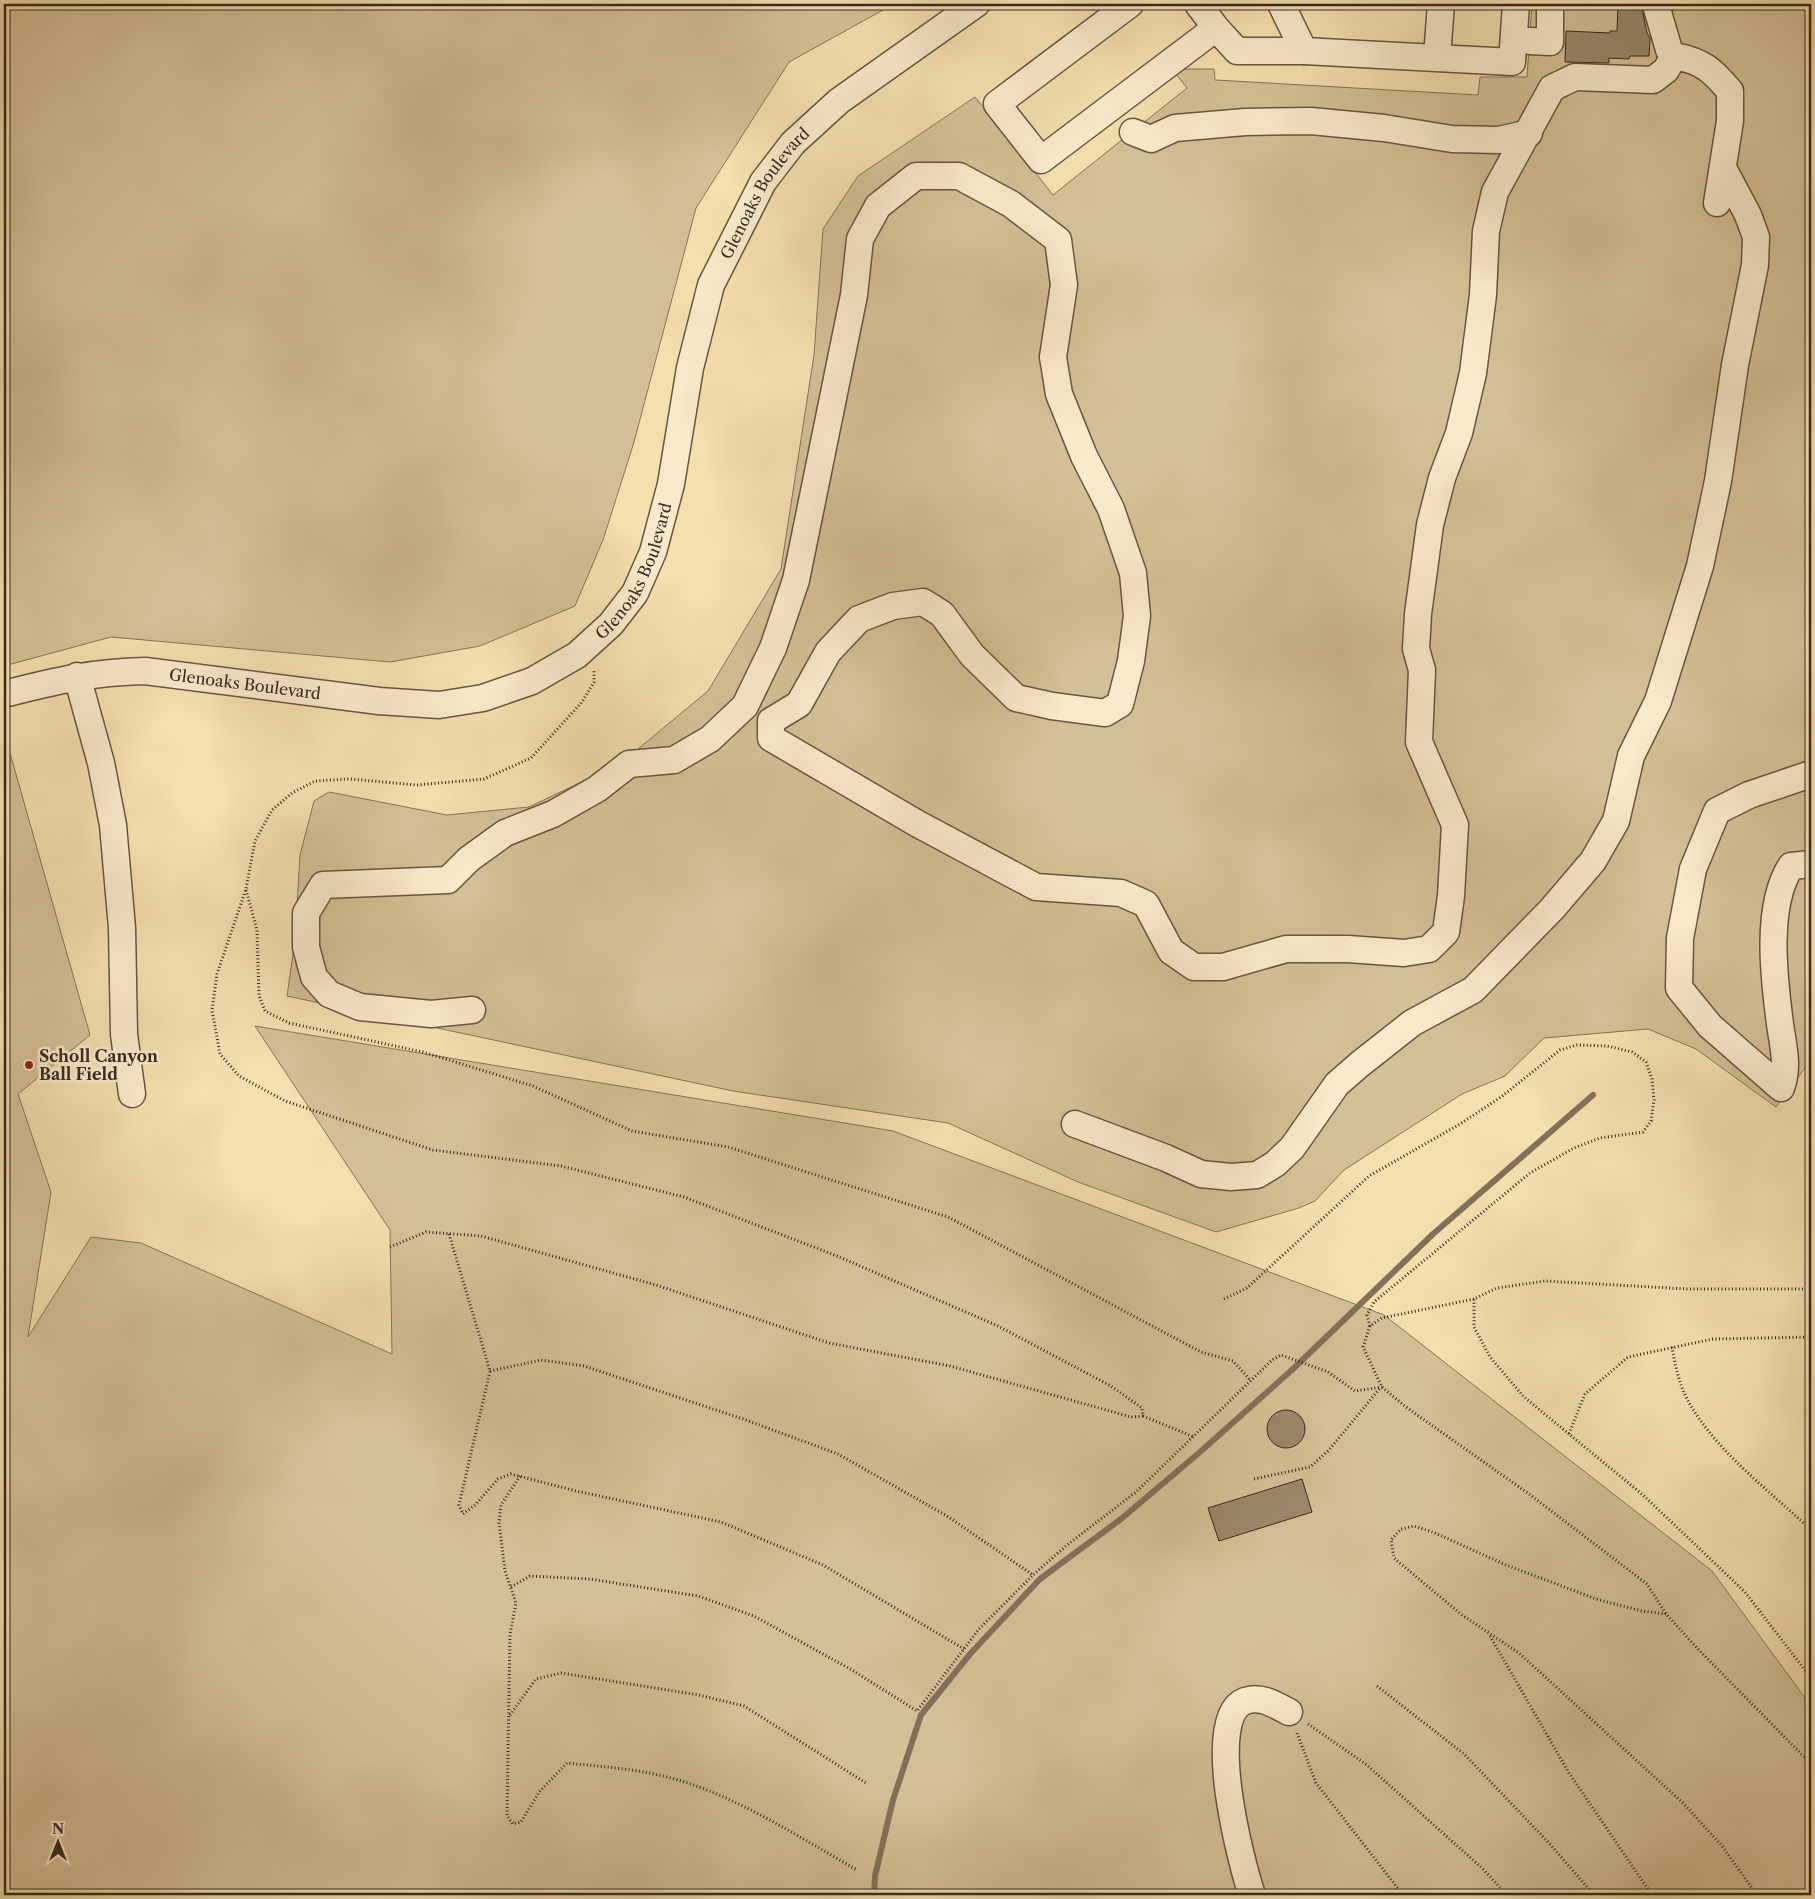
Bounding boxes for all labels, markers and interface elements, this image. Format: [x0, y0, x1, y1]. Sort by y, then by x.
street label: Glenoaks Boulevard [716, 123, 814, 262]
street label: Glenoaks Boulevard [591, 500, 676, 644]
street label: Glenoaks Boulevard [168, 664, 322, 703]
place label: Scholl Canyon Ball Field [39, 1046, 158, 1084]
marker: Scholl Canyon Ball Field [23, 1059, 35, 1071]
north arrow [32, 1816, 82, 1866]
text: N [52, 1820, 64, 1838]

